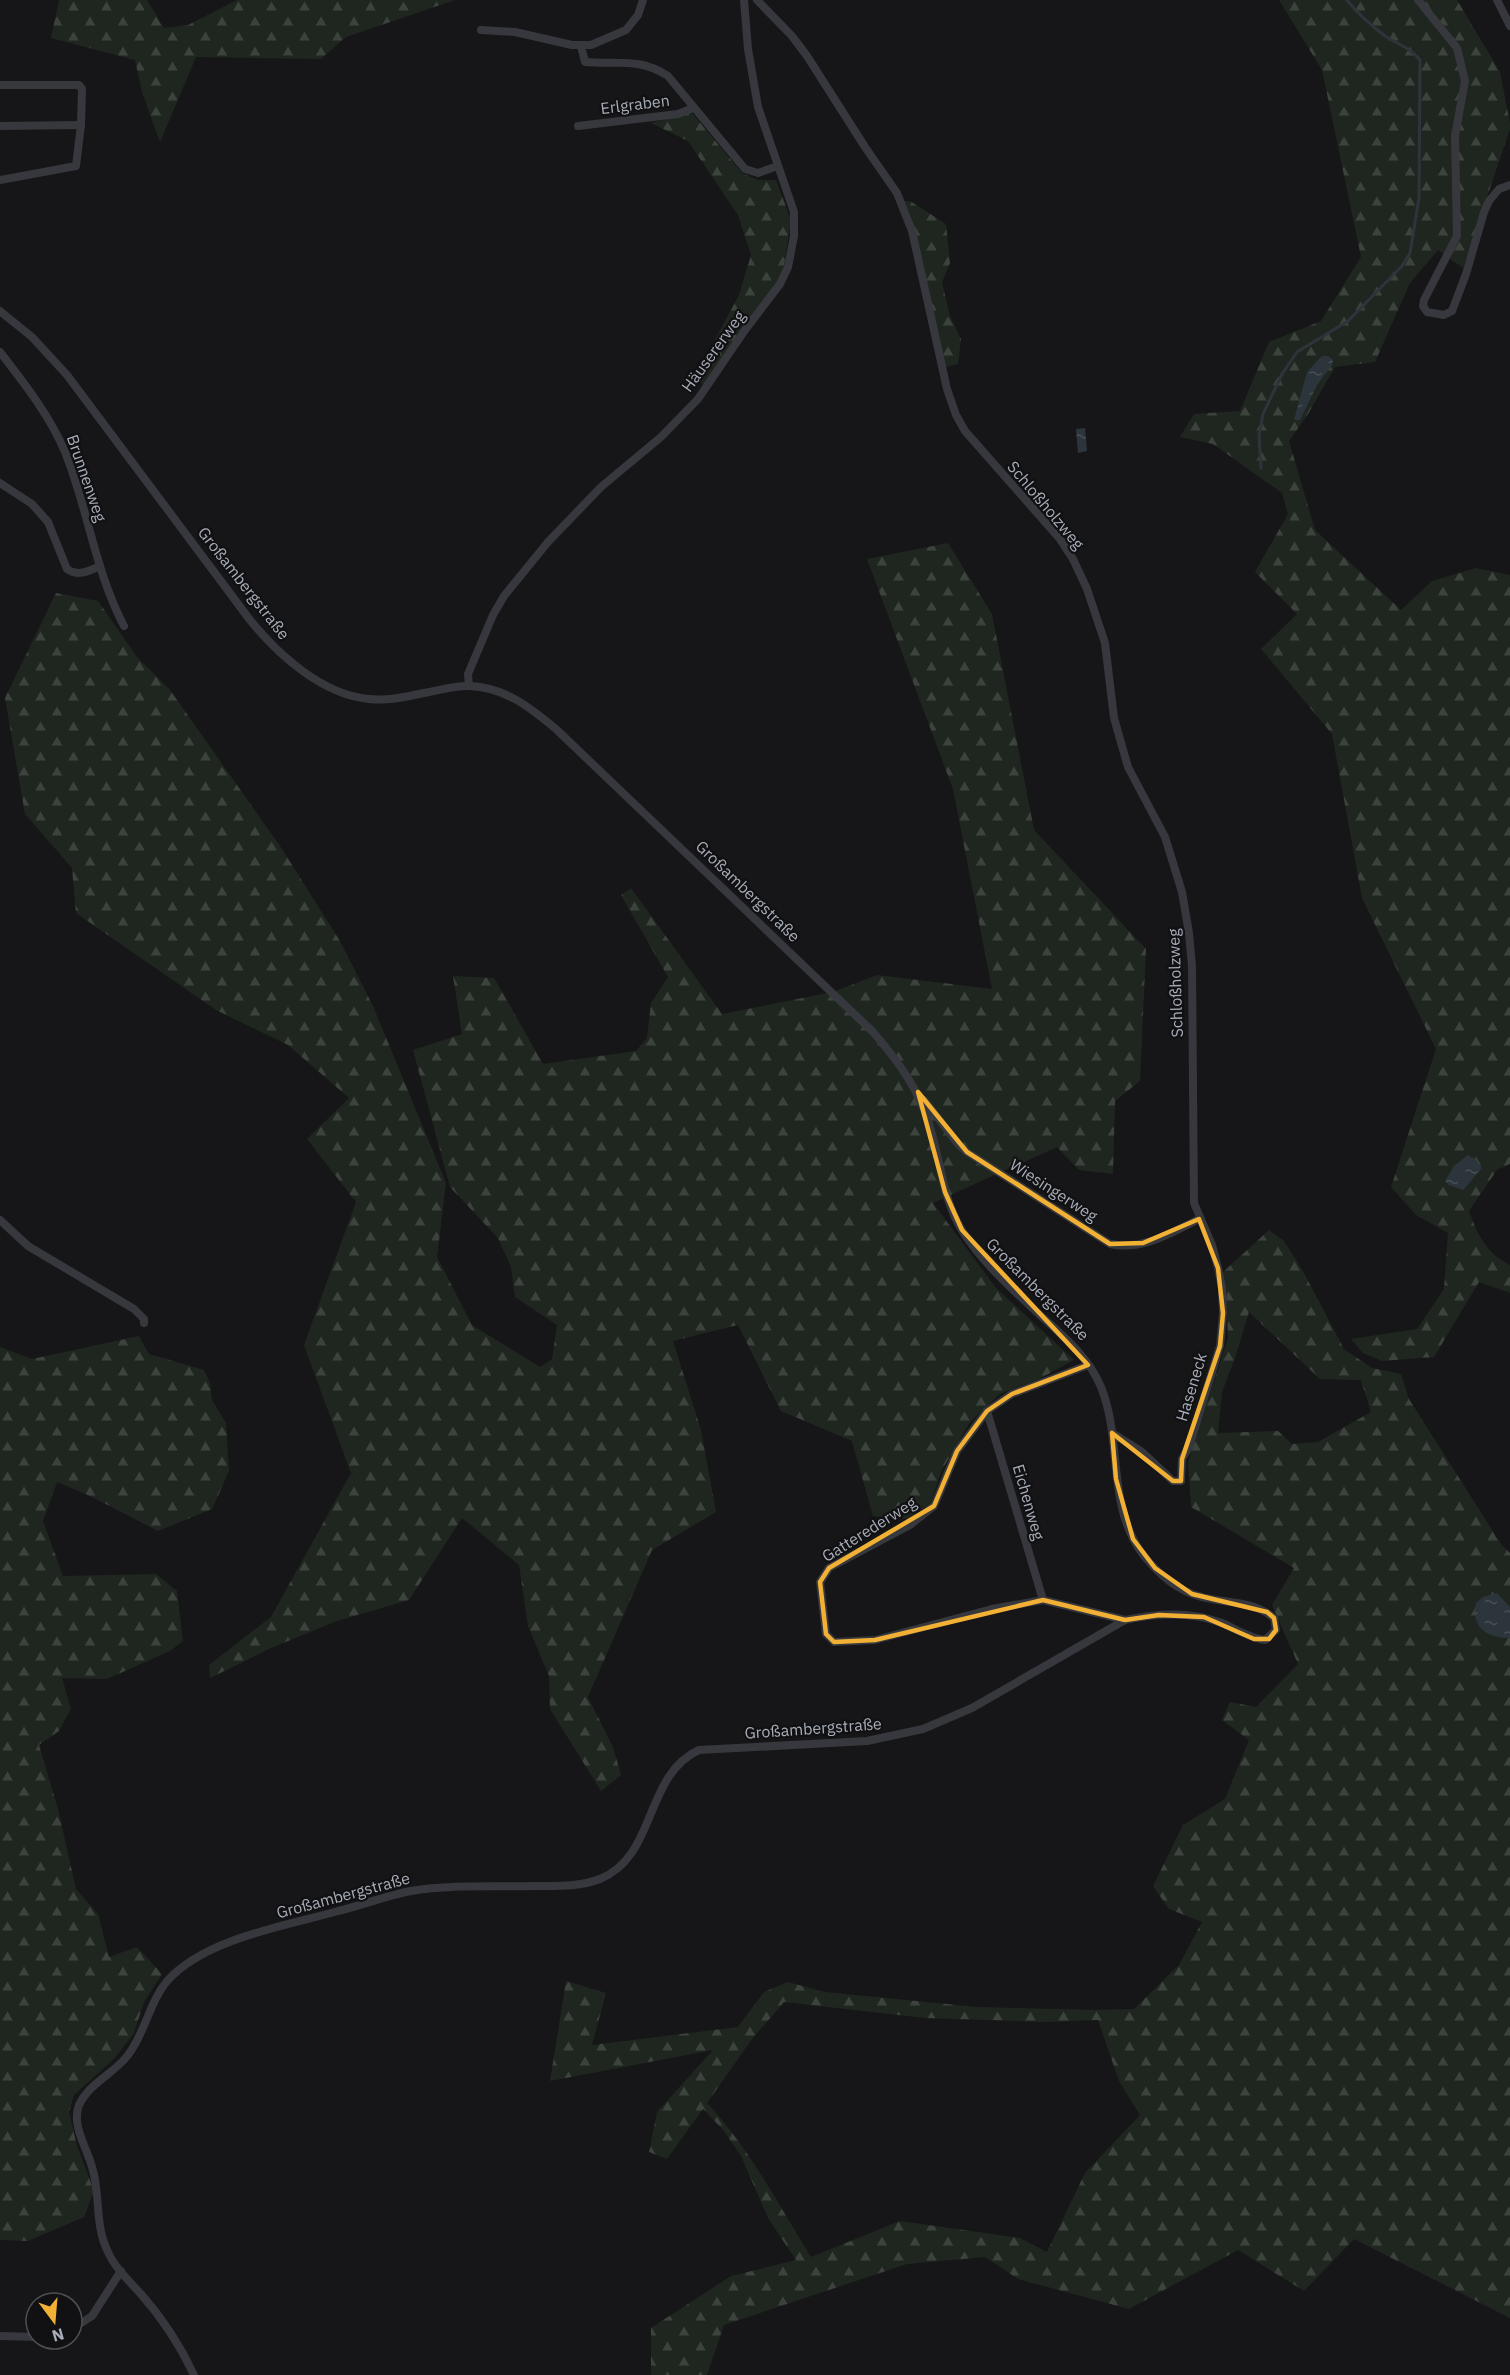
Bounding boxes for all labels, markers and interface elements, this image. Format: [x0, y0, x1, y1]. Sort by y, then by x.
street label: Erlgraben [599, 90, 671, 118]
street label: Häusererweg [677, 306, 749, 396]
street label: Brunnenweg [63, 432, 111, 525]
street label: Schloßholzweg [1003, 457, 1089, 554]
street label: Großambergstraße [194, 523, 294, 643]
street label: Großambergstraße [692, 836, 805, 946]
street label: Schloßholzweg [1163, 928, 1187, 1038]
street label: Wiesingerweg [1006, 1154, 1102, 1226]
street label: Großambergstraße [982, 1233, 1094, 1345]
street label: Haseneck [1171, 1350, 1211, 1424]
street label: Eichenweg [1009, 1462, 1049, 1543]
street label: Gatterederweg [818, 1492, 920, 1566]
street label: Großambergstraße [744, 1713, 882, 1743]
street label: Großambergstraße [274, 1868, 412, 1922]
north arrow [24, 2291, 84, 2351]
text: N [50, 2324, 66, 2347]

